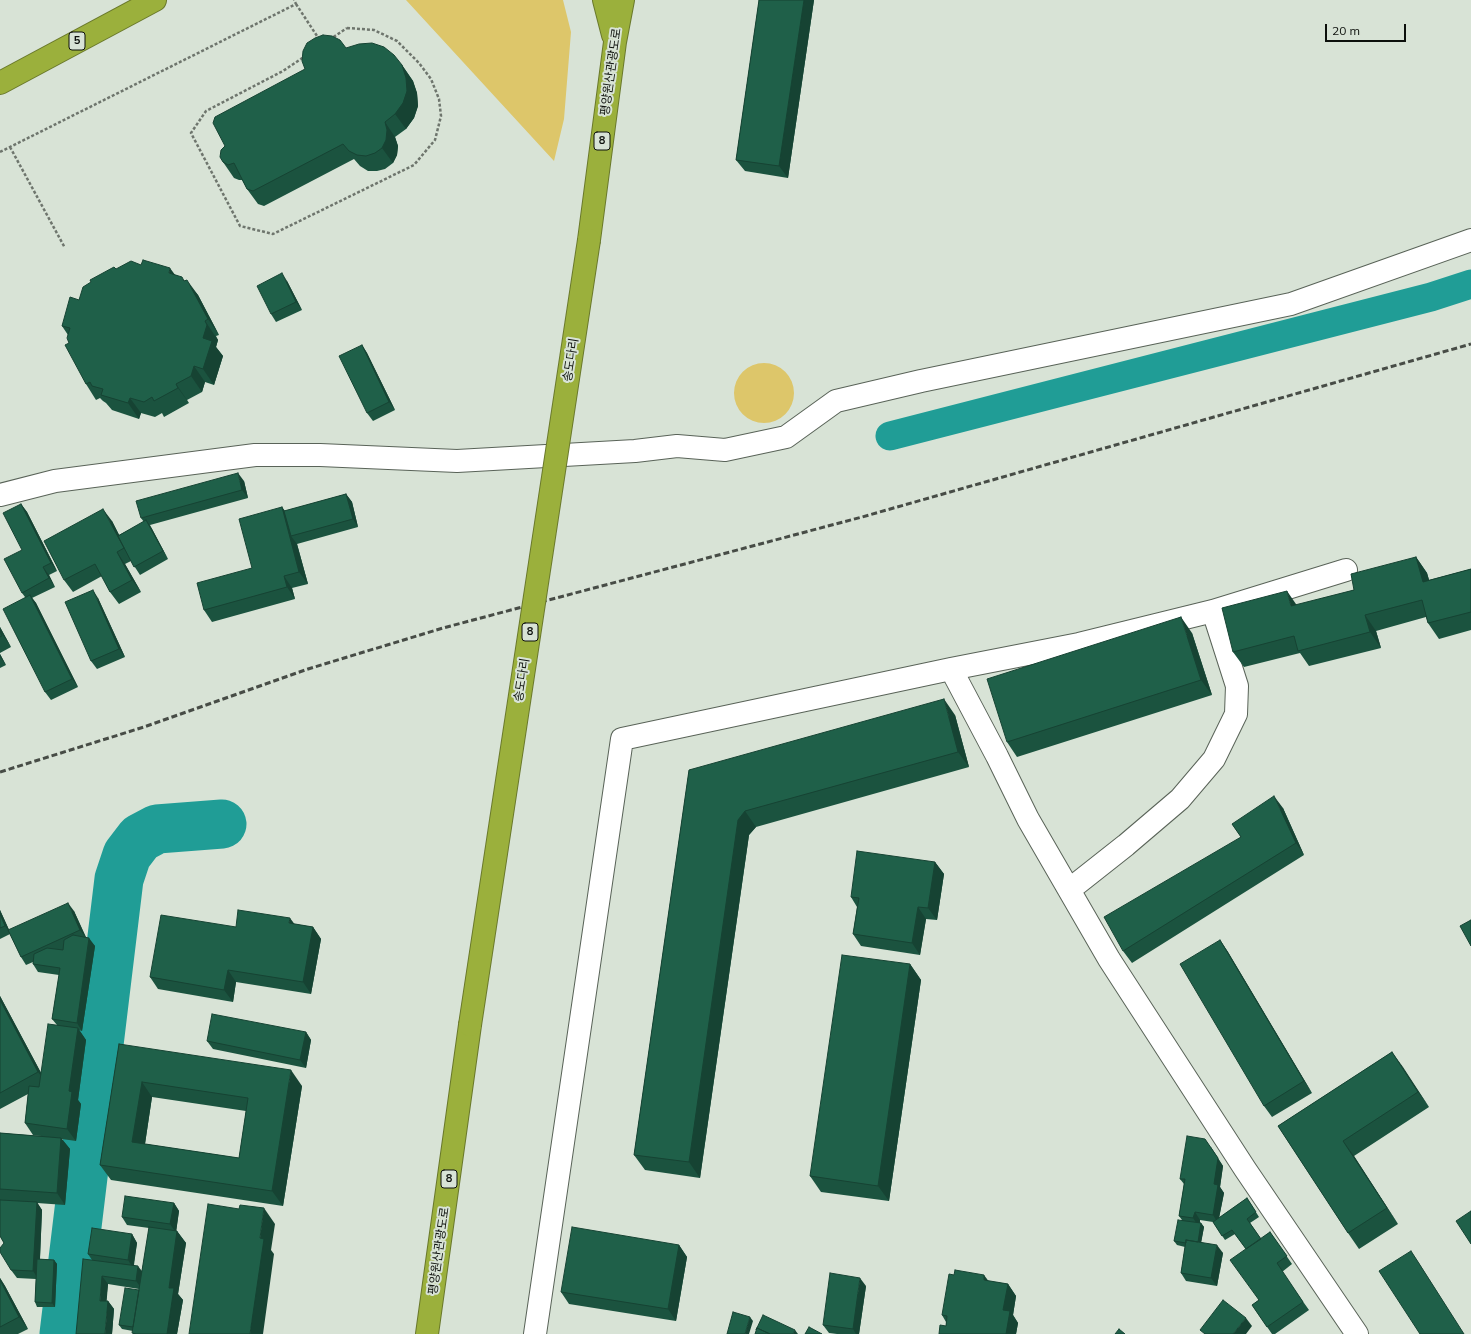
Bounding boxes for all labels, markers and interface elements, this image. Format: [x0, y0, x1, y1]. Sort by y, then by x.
scale bar [1327, 16, 1408, 42]
text: 20 m [1332, 23, 1360, 38]
street label: 평양원산관광도로 [598, 27, 624, 117]
road number: 5 [69, 32, 85, 50]
road number: 8 [594, 132, 610, 150]
street label: 송도다리 [560, 337, 582, 383]
road number: 8 [522, 623, 538, 641]
street label: 송도다리 [511, 657, 533, 703]
road number: 8 [441, 1170, 457, 1188]
street label: 평양원산관광도로 [426, 1206, 452, 1296]

